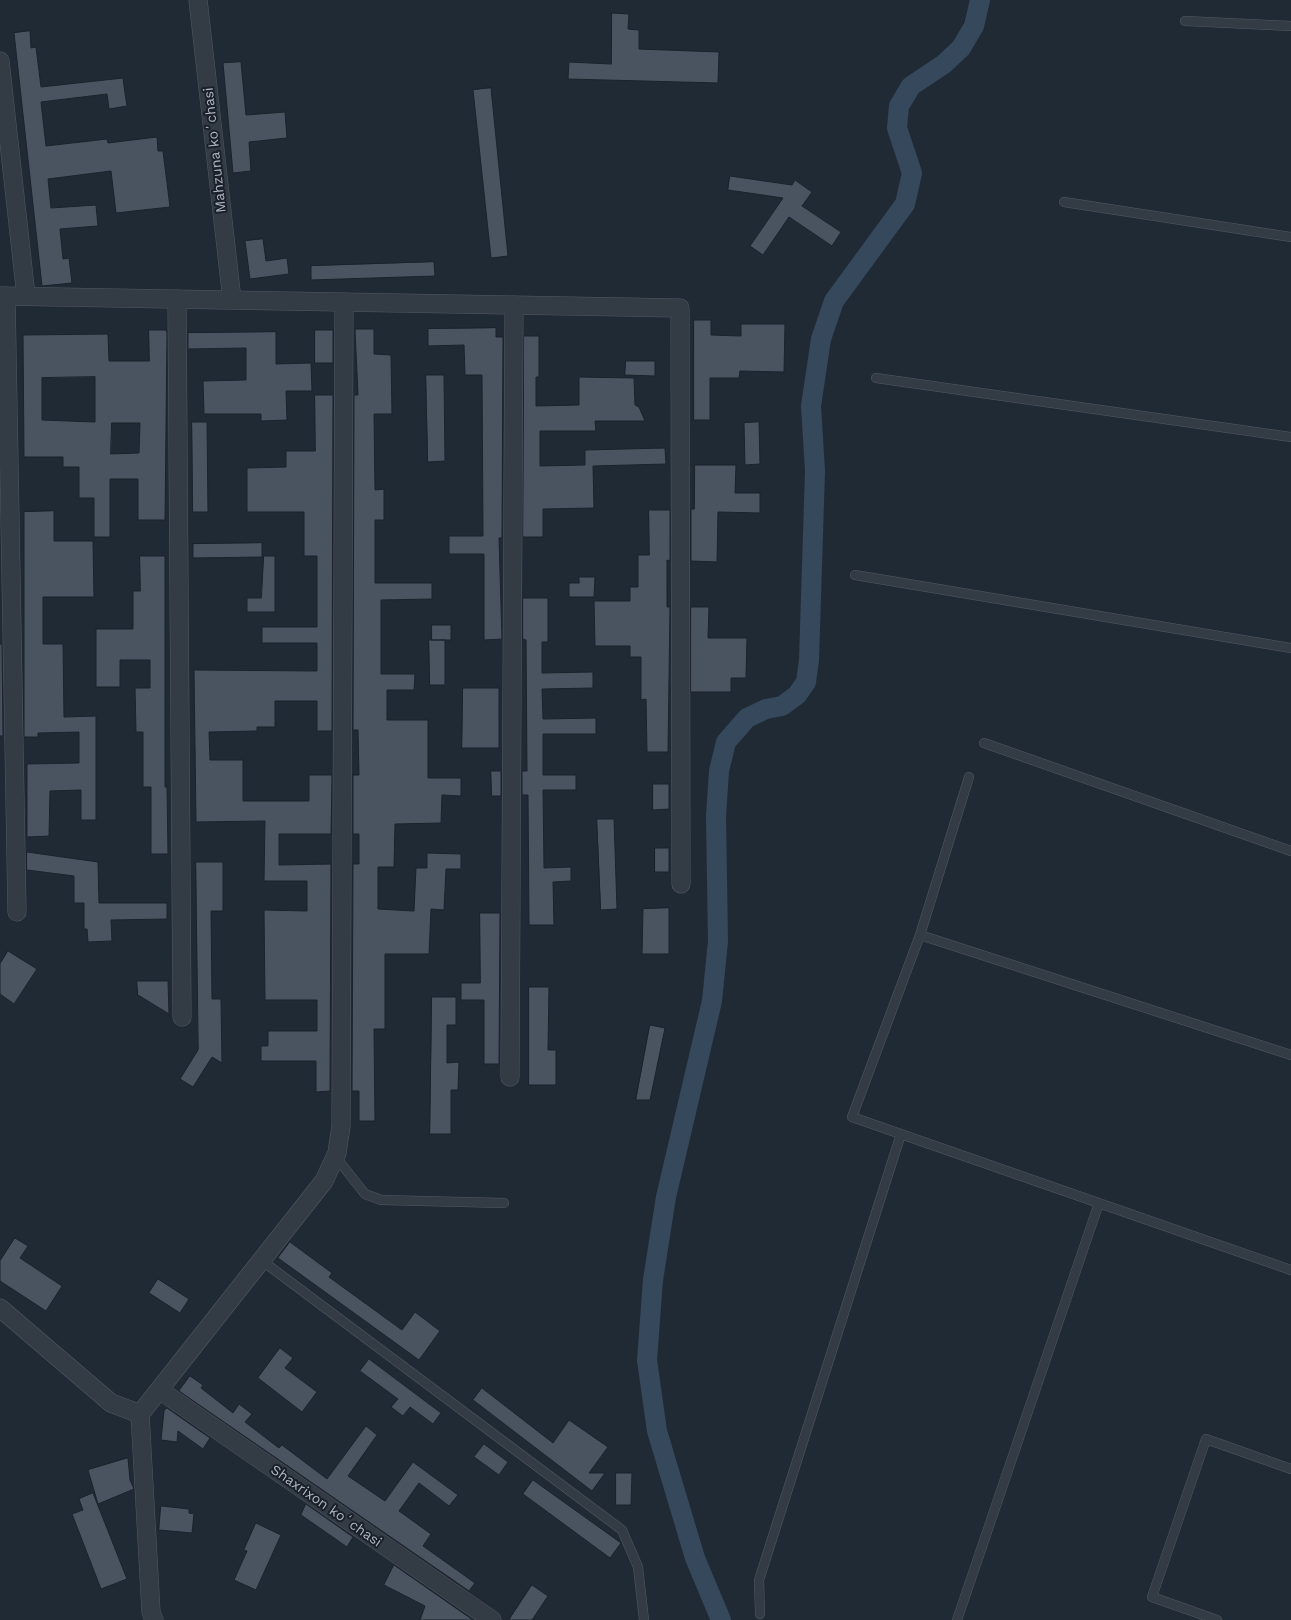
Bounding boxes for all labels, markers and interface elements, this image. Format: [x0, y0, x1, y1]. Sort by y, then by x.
street label: Mahzuna koʻchasi [200, 86, 230, 214]
street label: Shaxrixon koʻchasi [267, 1461, 385, 1551]

